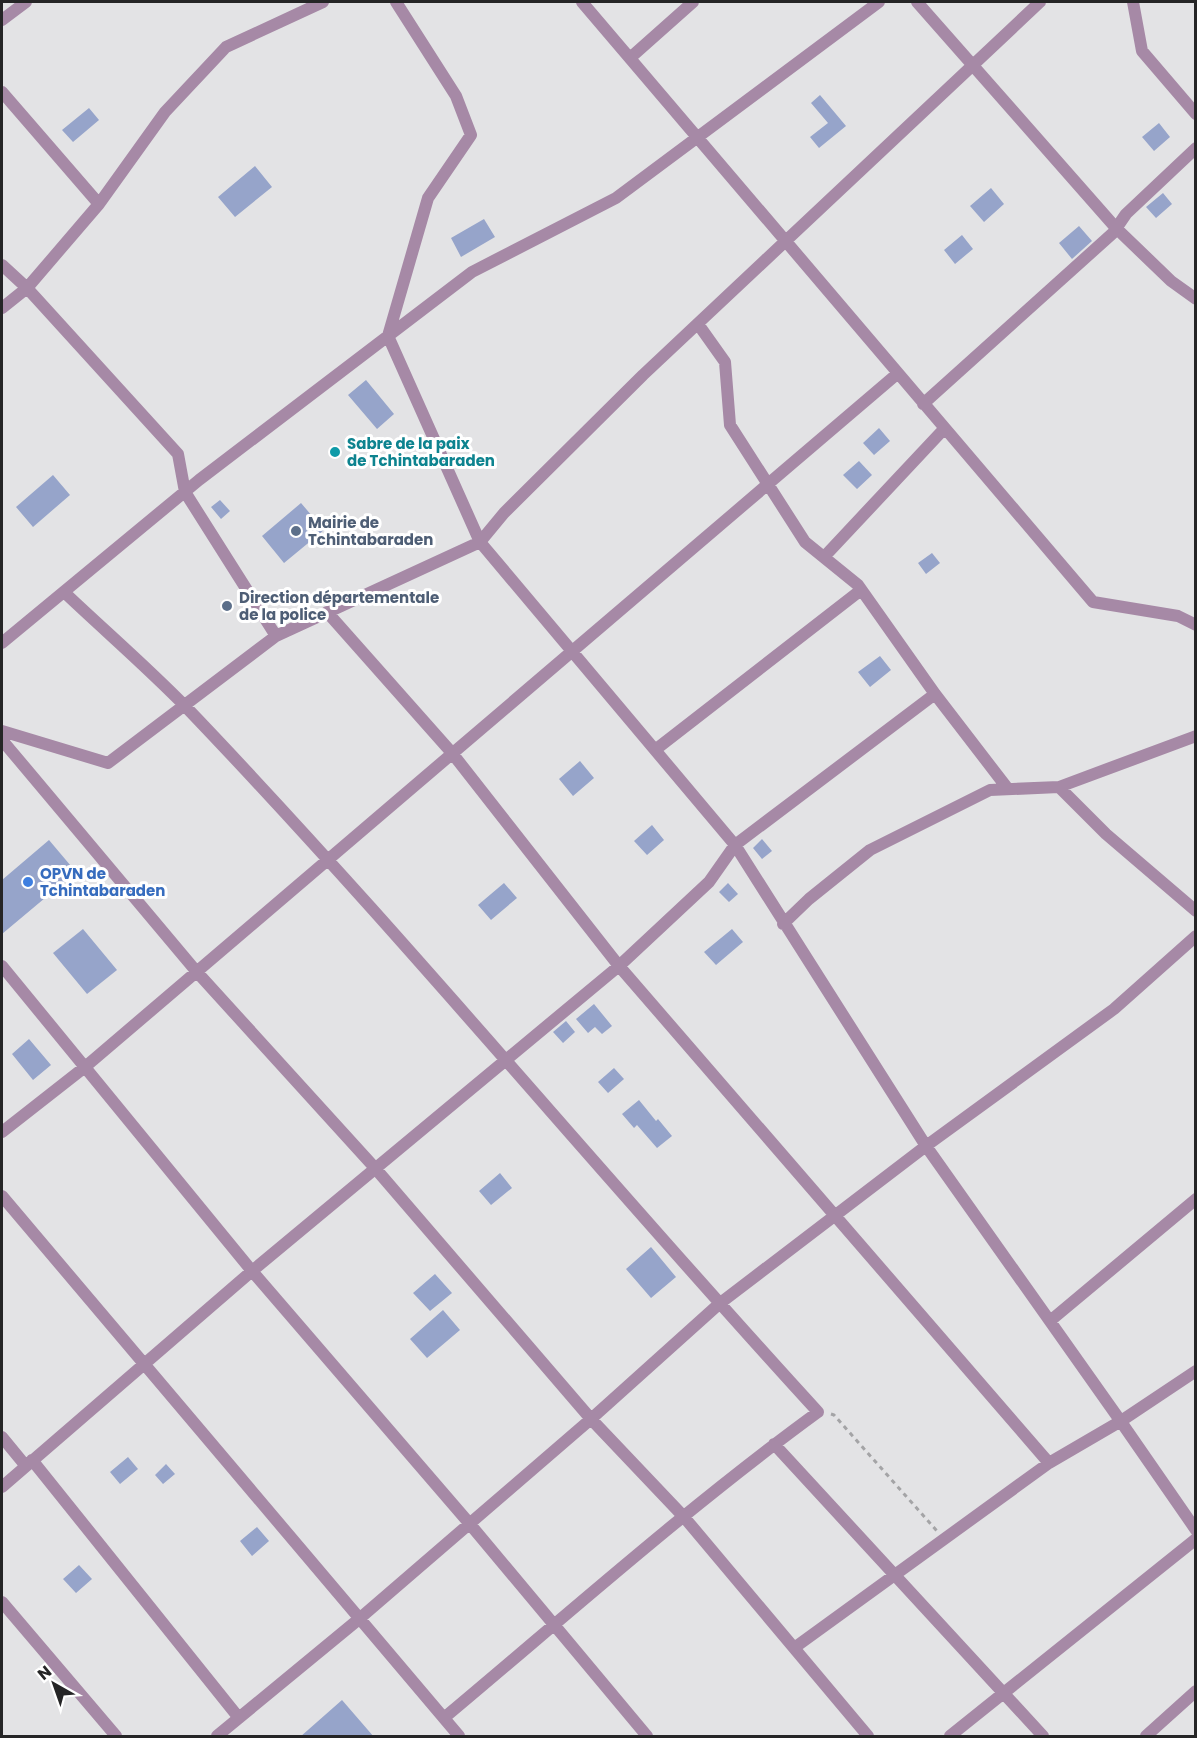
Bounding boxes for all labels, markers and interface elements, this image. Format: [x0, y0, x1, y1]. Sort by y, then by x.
place label: Sabre de la paix de Tchintabaraden [347, 433, 495, 471]
marker: Sabre de la paix de Tchintabaraden [328, 445, 342, 459]
place label: Mairie de Tchintabaraden [308, 512, 433, 550]
marker: Mairie de Tchintabaraden [289, 524, 303, 538]
place label: Direction départementale de la police [239, 587, 439, 625]
marker: Direction départementale de la police [220, 599, 234, 613]
place label: OPVN de Tchintabaraden [40, 863, 165, 901]
marker: OPVN de Tchintabaraden [21, 875, 35, 889]
north arrow [24, 1654, 84, 1714]
text: N [33, 1660, 57, 1686]

